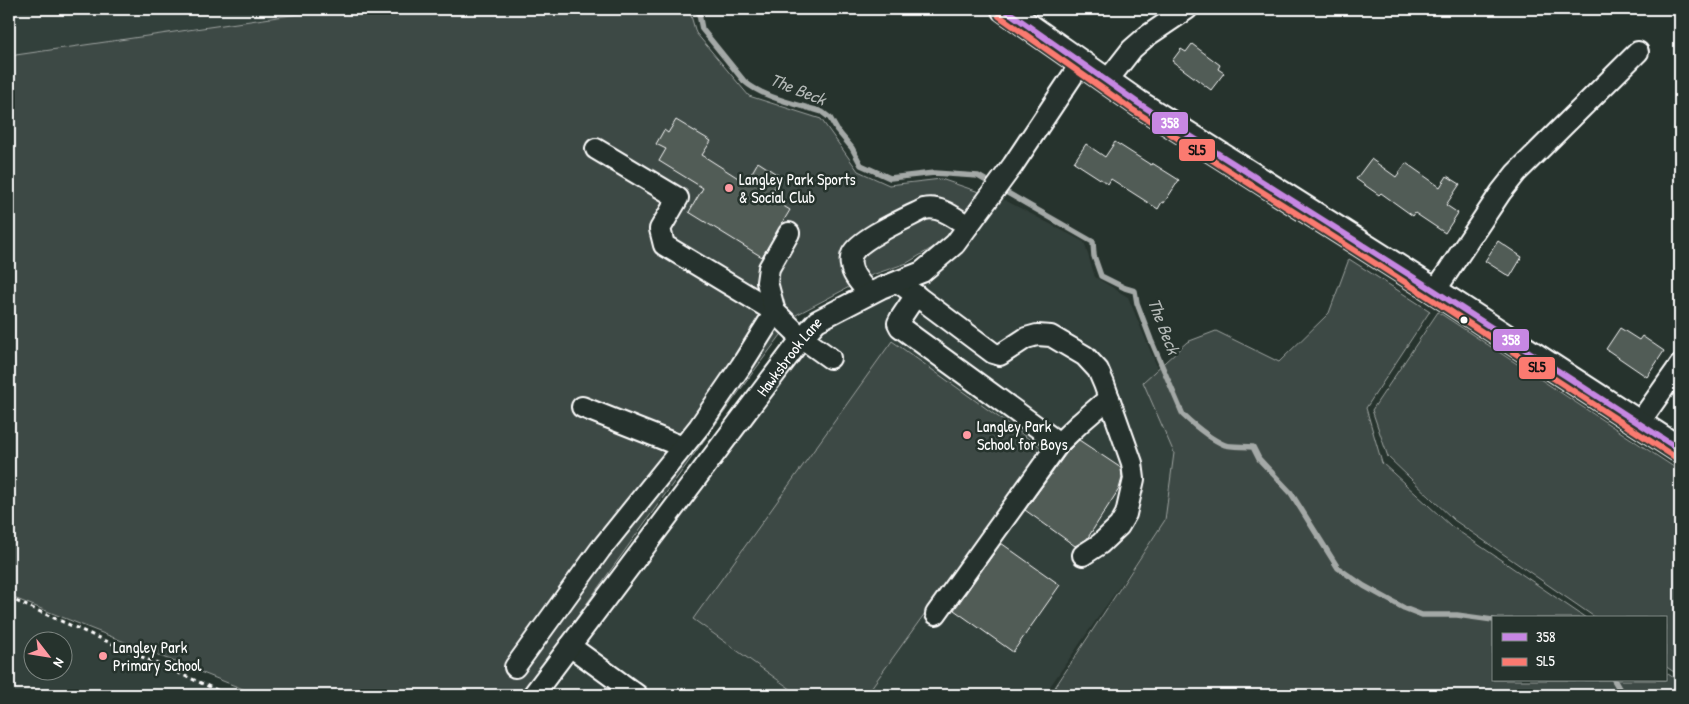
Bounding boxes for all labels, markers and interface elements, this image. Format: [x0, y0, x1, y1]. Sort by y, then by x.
water label: The Beck [766, 67, 831, 112]
line badge: 358 [1151, 111, 1189, 135]
text: 358 [1161, 113, 1179, 132]
line badge: SL5 [1178, 138, 1216, 162]
text: SL5 [1188, 140, 1206, 159]
place label: Langley Park Sports & Social Club [739, 168, 856, 208]
marker: Langley Park Sports & Social Club [723, 182, 735, 194]
water label: The Beck [1142, 294, 1187, 359]
street label: Hawksbrook Lane [751, 309, 825, 400]
unlabelled marker [1459, 315, 1469, 325]
line badge: 358 [1492, 328, 1530, 352]
text: 358 [1502, 330, 1520, 349]
line badge: SL5 [1518, 356, 1556, 380]
text: SL5 [1528, 357, 1546, 376]
place label: Langley Park School for Boys [977, 415, 1068, 455]
marker: Langley Park School for Boys [961, 429, 973, 441]
legend [1492, 616, 1666, 682]
text: 358 [1536, 626, 1556, 647]
north arrow [22, 632, 72, 682]
place label: Langley Park Primary School [113, 636, 202, 676]
marker: Langley Park Primary School [97, 650, 109, 662]
text: SL5 [1536, 650, 1555, 671]
text: N [49, 655, 70, 672]

